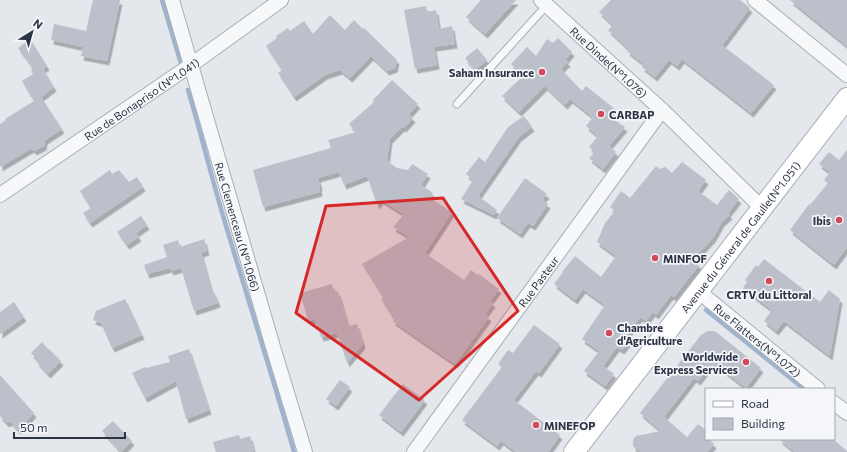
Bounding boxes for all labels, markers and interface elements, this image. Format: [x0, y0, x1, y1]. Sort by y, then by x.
north arrow [12, 12, 52, 52]
text: N [31, 16, 46, 31]
street label: Rue Dinde(N°1.076) [568, 24, 650, 100]
street label: Rue de Bonapriso (N°1.041) [81, 55, 201, 142]
place label: Saham Insurance [449, 66, 534, 79]
marker: Saham Insurance [537, 67, 547, 77]
place label: CARBAP [609, 108, 654, 121]
marker: CARBAP [596, 109, 606, 119]
street label: Avenue du Géneral de Gaulle(N°1.051) [678, 158, 803, 315]
street label: Rue Clemenceau (N°1.066) [213, 160, 263, 293]
place label: Ibis [813, 214, 831, 227]
marker: Ibis [834, 215, 844, 225]
place label: MINFOF [663, 252, 707, 265]
street label: Rue Pasteur [515, 253, 561, 309]
marker: MINFOF [650, 253, 660, 263]
marker: CRTV du Littoral [764, 276, 774, 286]
place label: CRTV du Littoral [726, 288, 812, 301]
street label: Rue Flatters(N°1.072) [712, 300, 804, 379]
place label: Chambre d'Agriculture [617, 321, 682, 347]
marker: Chambre d'Agriculture [604, 328, 614, 338]
place label: Worldwide Express Services [654, 350, 738, 376]
marker: Worldwide Express Services [741, 357, 751, 367]
legend [705, 388, 835, 440]
text: Road [741, 396, 769, 410]
scale bar [14, 414, 125, 440]
text: Building [741, 416, 785, 430]
place label: MINEFOP [544, 419, 595, 432]
text: 50 m [20, 420, 48, 434]
marker: MINEFOP [531, 420, 541, 430]

